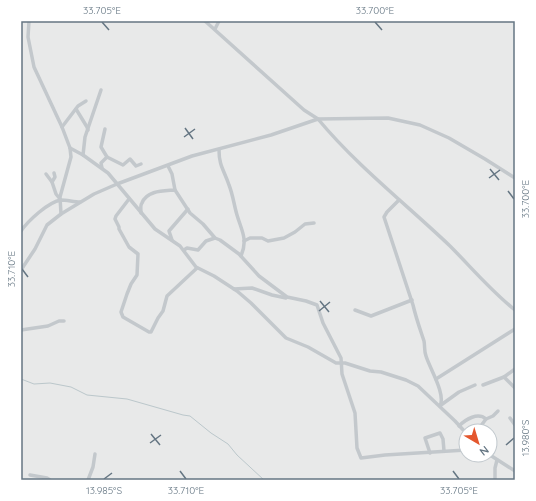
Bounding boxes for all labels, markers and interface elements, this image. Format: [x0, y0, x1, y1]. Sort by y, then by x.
text: 33.705°E [83, 4, 121, 17]
text: 33.700°E [356, 4, 394, 17]
text: 33.700°E [519, 180, 532, 218]
text: 33.710°E [5, 250, 18, 287]
text: 13.980°S [519, 419, 532, 456]
north arrow [458, 423, 498, 463]
text: N [477, 443, 492, 459]
text: 13.985°S [86, 484, 122, 497]
text: 33.710°E [168, 484, 205, 497]
text: 33.705°E [440, 484, 478, 497]

